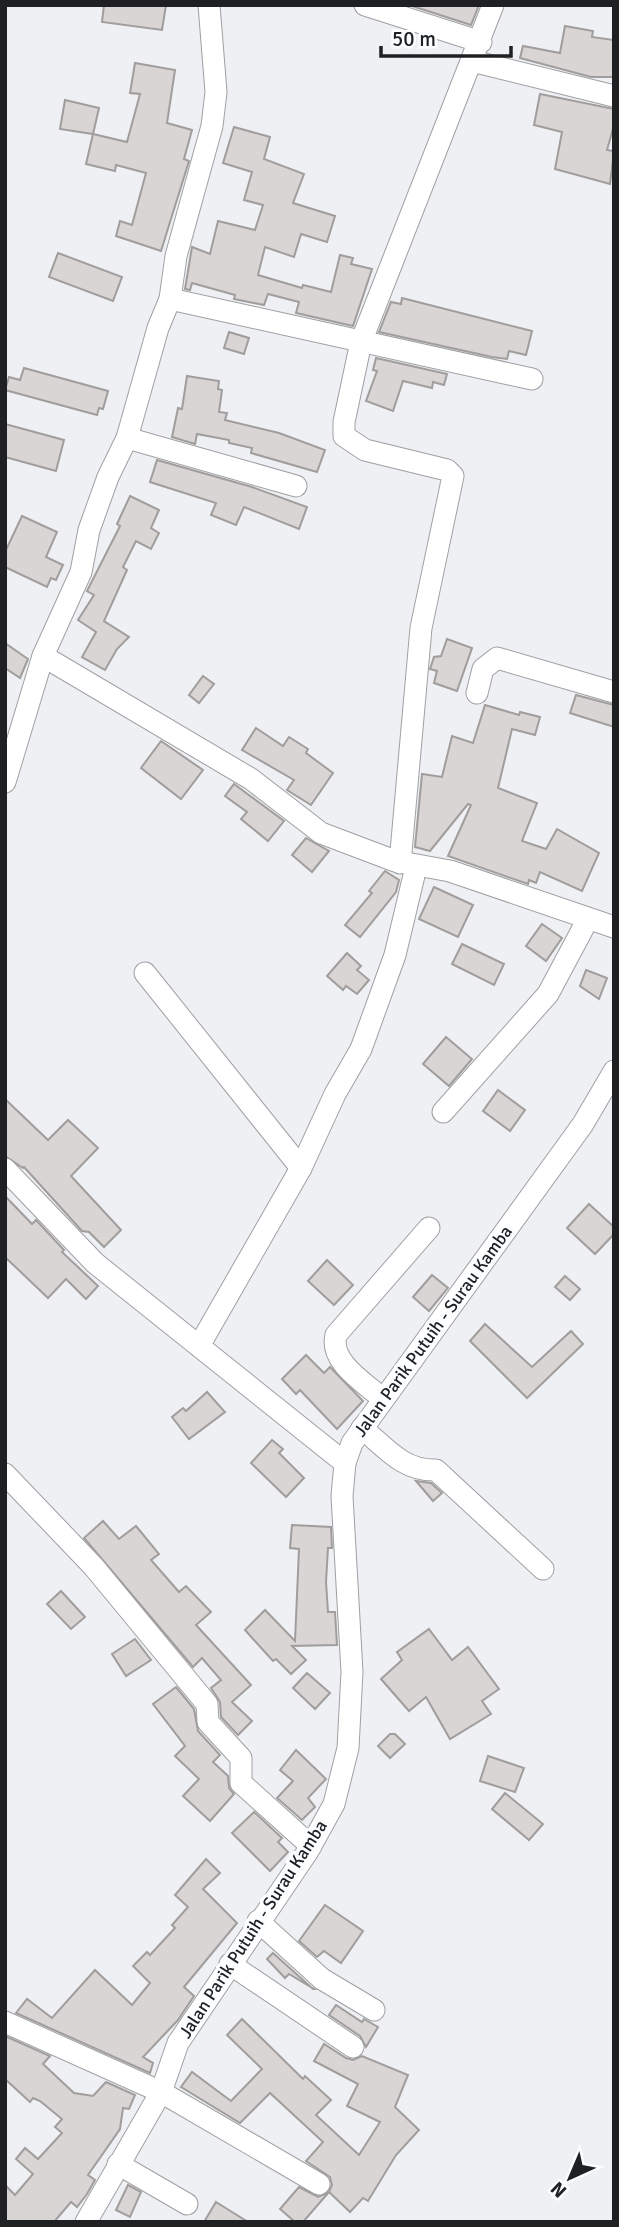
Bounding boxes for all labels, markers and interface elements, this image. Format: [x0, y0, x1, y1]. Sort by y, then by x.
scale bar [381, 14, 510, 58]
text: 50 m [392, 26, 436, 52]
street label: Jalan Parik Putuih - Surau Kamba [349, 1221, 517, 1441]
street label: Jalan Parik Putuih - Surau Kamba [174, 1816, 332, 2042]
north arrow [535, 2143, 605, 2213]
text: N [546, 2176, 572, 2203]

